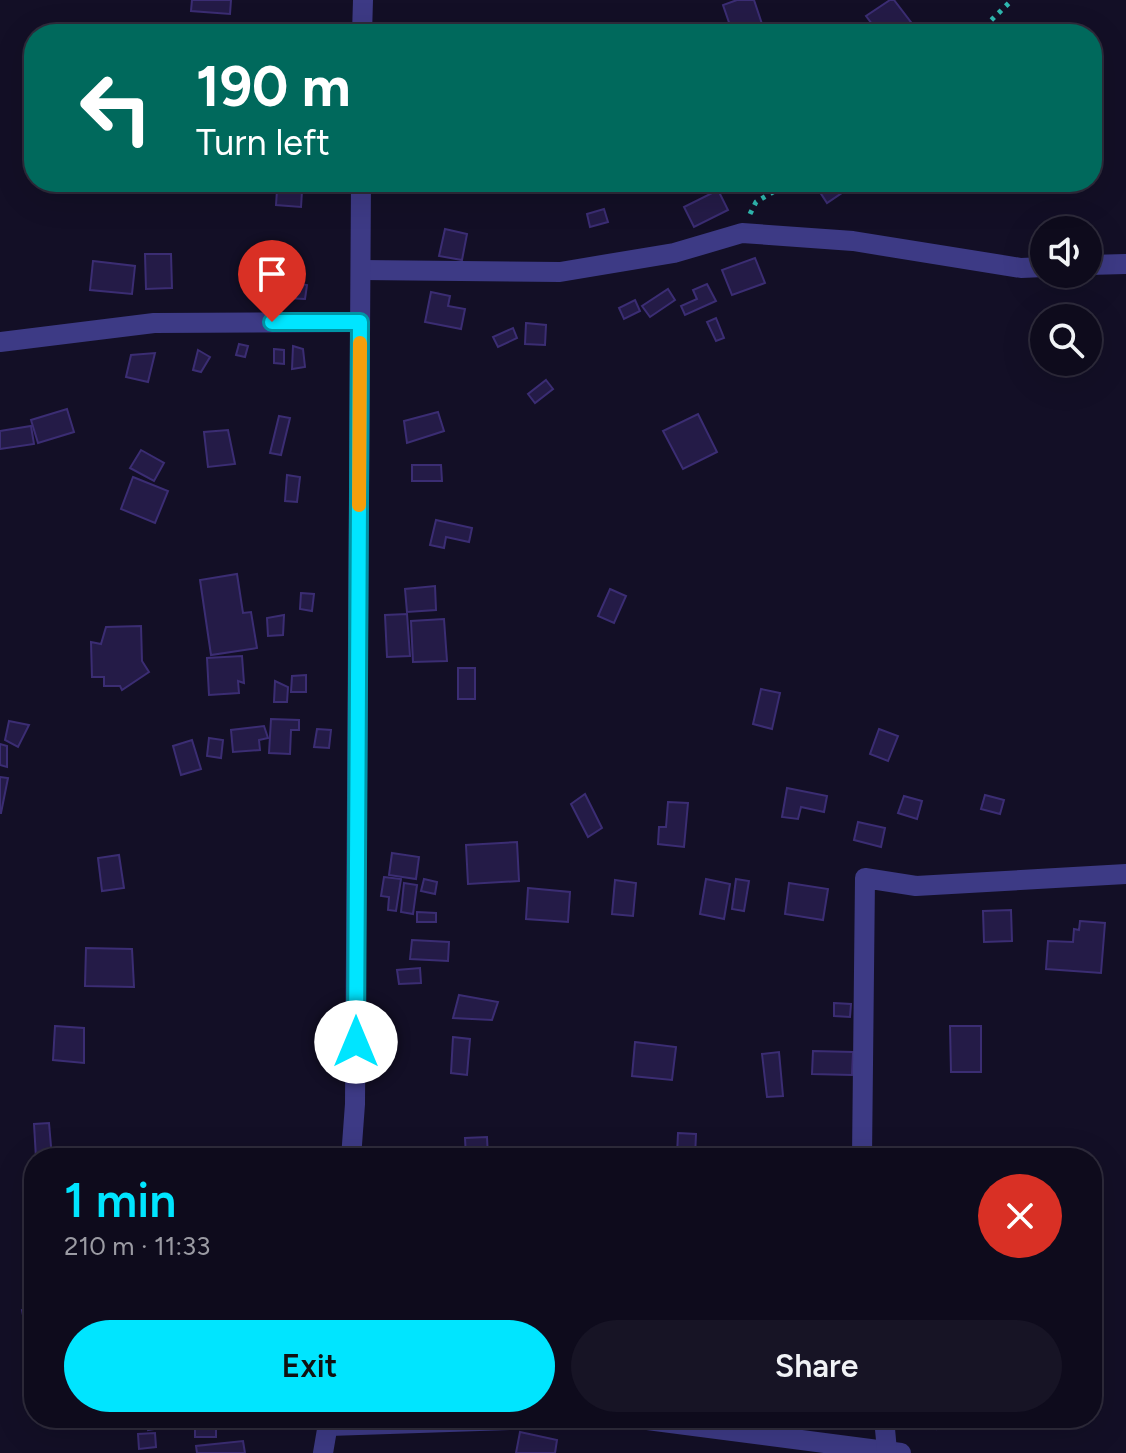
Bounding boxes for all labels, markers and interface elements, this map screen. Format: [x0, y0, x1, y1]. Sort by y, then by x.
text: 190 m [196, 53, 351, 120]
icon: left [64, 56, 168, 160]
text: Turn left [196, 121, 330, 164]
map controls [1030, 216, 1102, 376]
button: sound [1030, 216, 1102, 288]
pin [238, 240, 306, 322]
icon: arrive [250, 252, 294, 296]
button: search [1030, 304, 1102, 376]
position arrow [314, 1000, 398, 1084]
text: 1 min [64, 1171, 176, 1229]
button: close [978, 1174, 1062, 1258]
text: 210 m · 11:33 [64, 1230, 210, 1262]
button: Exit [64, 1320, 555, 1412]
button: Share [571, 1320, 1062, 1412]

